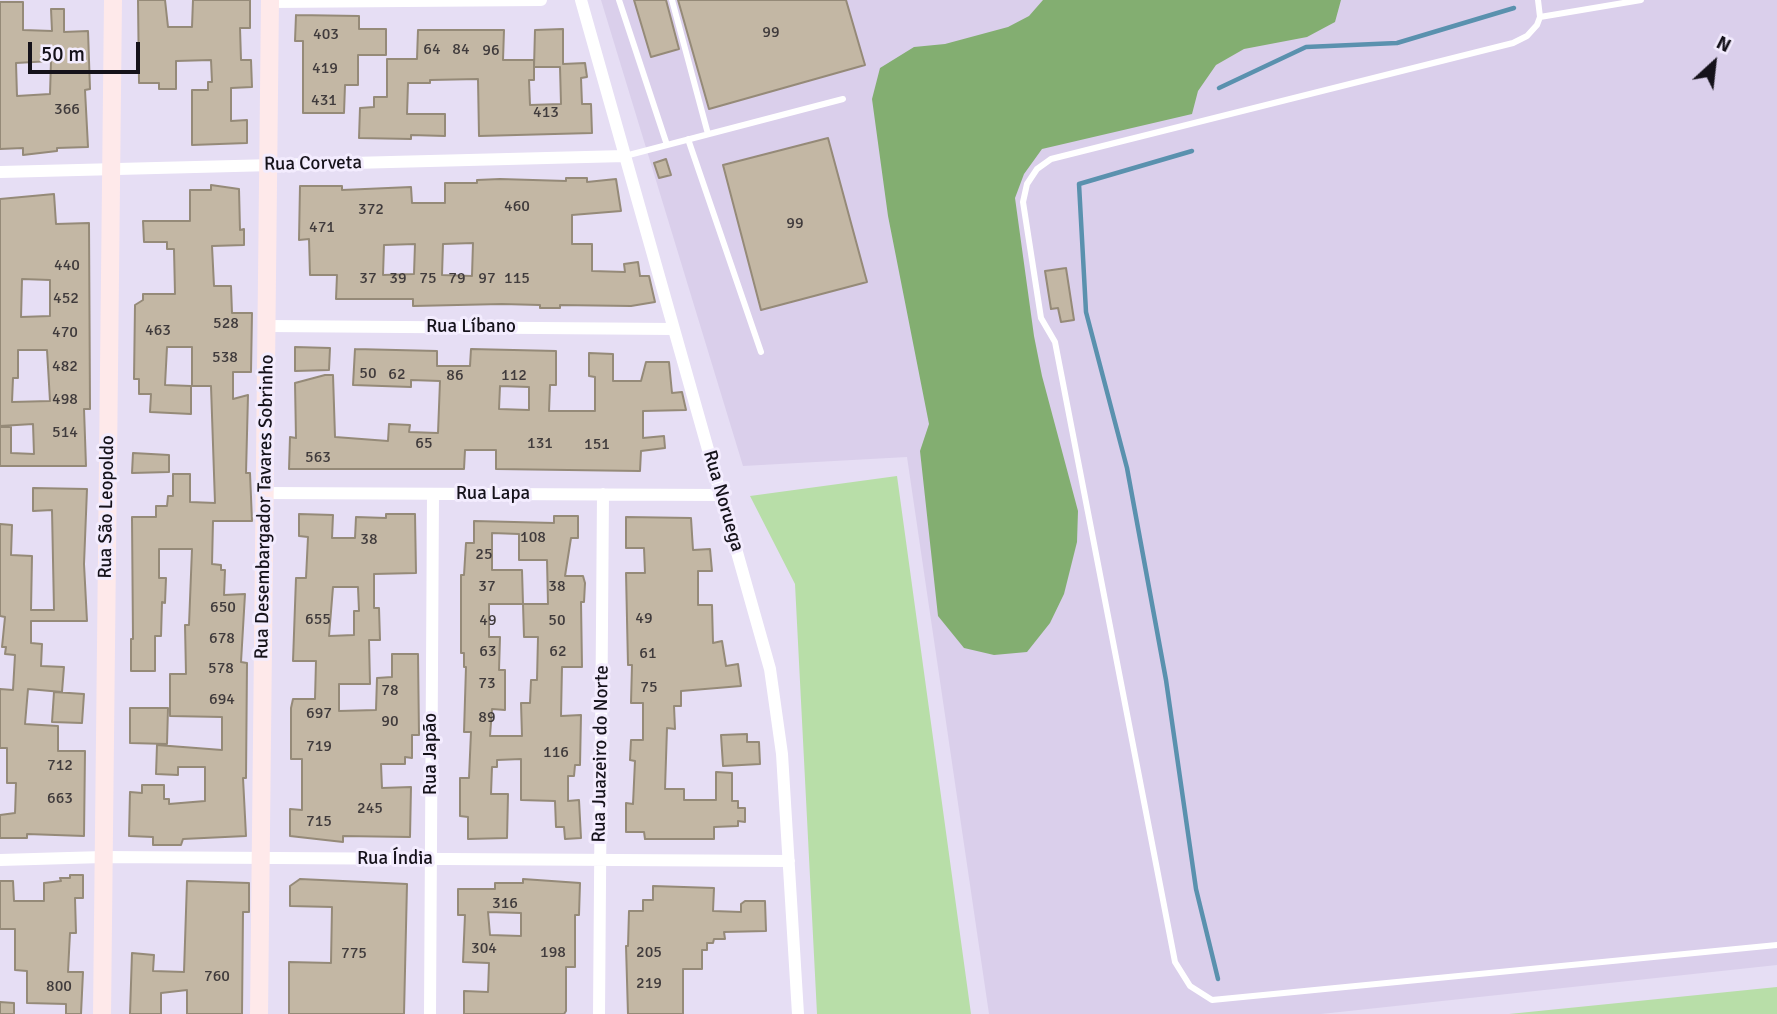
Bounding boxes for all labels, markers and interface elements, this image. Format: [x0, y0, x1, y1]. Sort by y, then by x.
house number: 99 [762, 23, 780, 43]
house number: 403 [313, 25, 339, 45]
scale bar [32, 28, 144, 72]
north arrow [1679, 28, 1749, 98]
text: N [1712, 31, 1735, 58]
house number: 64 [423, 40, 441, 60]
house number: 84 [452, 40, 470, 60]
text: 50 m [41, 41, 85, 67]
house number: 96 [482, 41, 500, 61]
house number: 419 [312, 59, 338, 79]
house number: 431 [311, 91, 337, 111]
house number: 366 [54, 100, 80, 120]
house number: 413 [533, 103, 559, 123]
street label: Rua Corveta [264, 152, 362, 176]
house number: 460 [504, 197, 530, 217]
house number: 372 [358, 200, 384, 220]
house number: 99 [786, 214, 804, 234]
house number: 471 [309, 218, 335, 238]
house number: 440 [54, 256, 80, 276]
house number: 37 [359, 269, 377, 289]
house number: 39 [389, 269, 407, 289]
house number: 75 [419, 269, 437, 289]
house number: 79 [448, 269, 466, 289]
house number: 97 [478, 269, 496, 289]
house number: 115 [504, 269, 530, 289]
house number: 452 [53, 289, 79, 309]
house number: 528 [213, 314, 239, 334]
street label: Rua Líbano [426, 316, 516, 338]
house number: 463 [145, 321, 171, 341]
house number: 470 [52, 323, 78, 343]
house number: 538 [212, 348, 238, 368]
street label: Rua Desembargador Tavares Sobrinho [251, 354, 279, 660]
house number: 482 [52, 357, 78, 377]
house number: 50 [359, 364, 377, 384]
house number: 62 [388, 365, 406, 385]
house number: 86 [446, 366, 464, 386]
house number: 112 [501, 366, 527, 386]
house number: 498 [52, 390, 78, 410]
house number: 514 [52, 423, 78, 443]
house number: 65 [415, 434, 433, 454]
house number: 131 [527, 434, 553, 454]
street label: Rua São Leopoldo [94, 435, 120, 579]
house number: 151 [584, 435, 610, 455]
house number: 563 [305, 448, 331, 468]
street label: Rua Noruega [698, 448, 748, 554]
street label: Rua Lapa [456, 483, 530, 505]
house number: 108 [520, 528, 546, 548]
house number: 38 [360, 530, 378, 550]
house number: 25 [475, 545, 493, 565]
house number: 37 [478, 577, 496, 597]
house number: 38 [548, 577, 566, 597]
house number: 650 [210, 598, 236, 618]
house number: 49 [635, 609, 653, 629]
house number: 655 [305, 610, 331, 630]
house number: 49 [479, 611, 497, 631]
house number: 50 [548, 611, 566, 631]
house number: 678 [209, 629, 235, 649]
house number: 63 [479, 642, 497, 662]
house number: 62 [549, 642, 567, 662]
house number: 61 [639, 644, 657, 664]
house number: 578 [208, 659, 234, 679]
street label: Rua Juazeiro do Norte [588, 665, 614, 843]
house number: 73 [478, 674, 496, 694]
house number: 75 [640, 678, 658, 698]
house number: 78 [381, 681, 399, 701]
house number: 694 [209, 690, 235, 710]
house number: 697 [306, 704, 332, 724]
house number: 89 [478, 708, 496, 728]
house number: 90 [381, 712, 399, 732]
street label: Rua Japão [420, 713, 442, 795]
house number: 719 [306, 737, 332, 757]
house number: 116 [543, 743, 569, 763]
house number: 712 [47, 756, 73, 776]
house number: 663 [47, 789, 73, 809]
house number: 245 [357, 799, 383, 819]
house number: 715 [306, 812, 332, 832]
street label: Rua Índia [357, 848, 433, 870]
house number: 316 [492, 894, 518, 914]
house number: 304 [471, 939, 497, 959]
house number: 198 [540, 943, 566, 963]
house number: 205 [636, 943, 662, 963]
house number: 775 [341, 944, 367, 964]
house number: 760 [204, 967, 230, 987]
house number: 219 [636, 974, 662, 994]
house number: 800 [46, 977, 72, 997]

